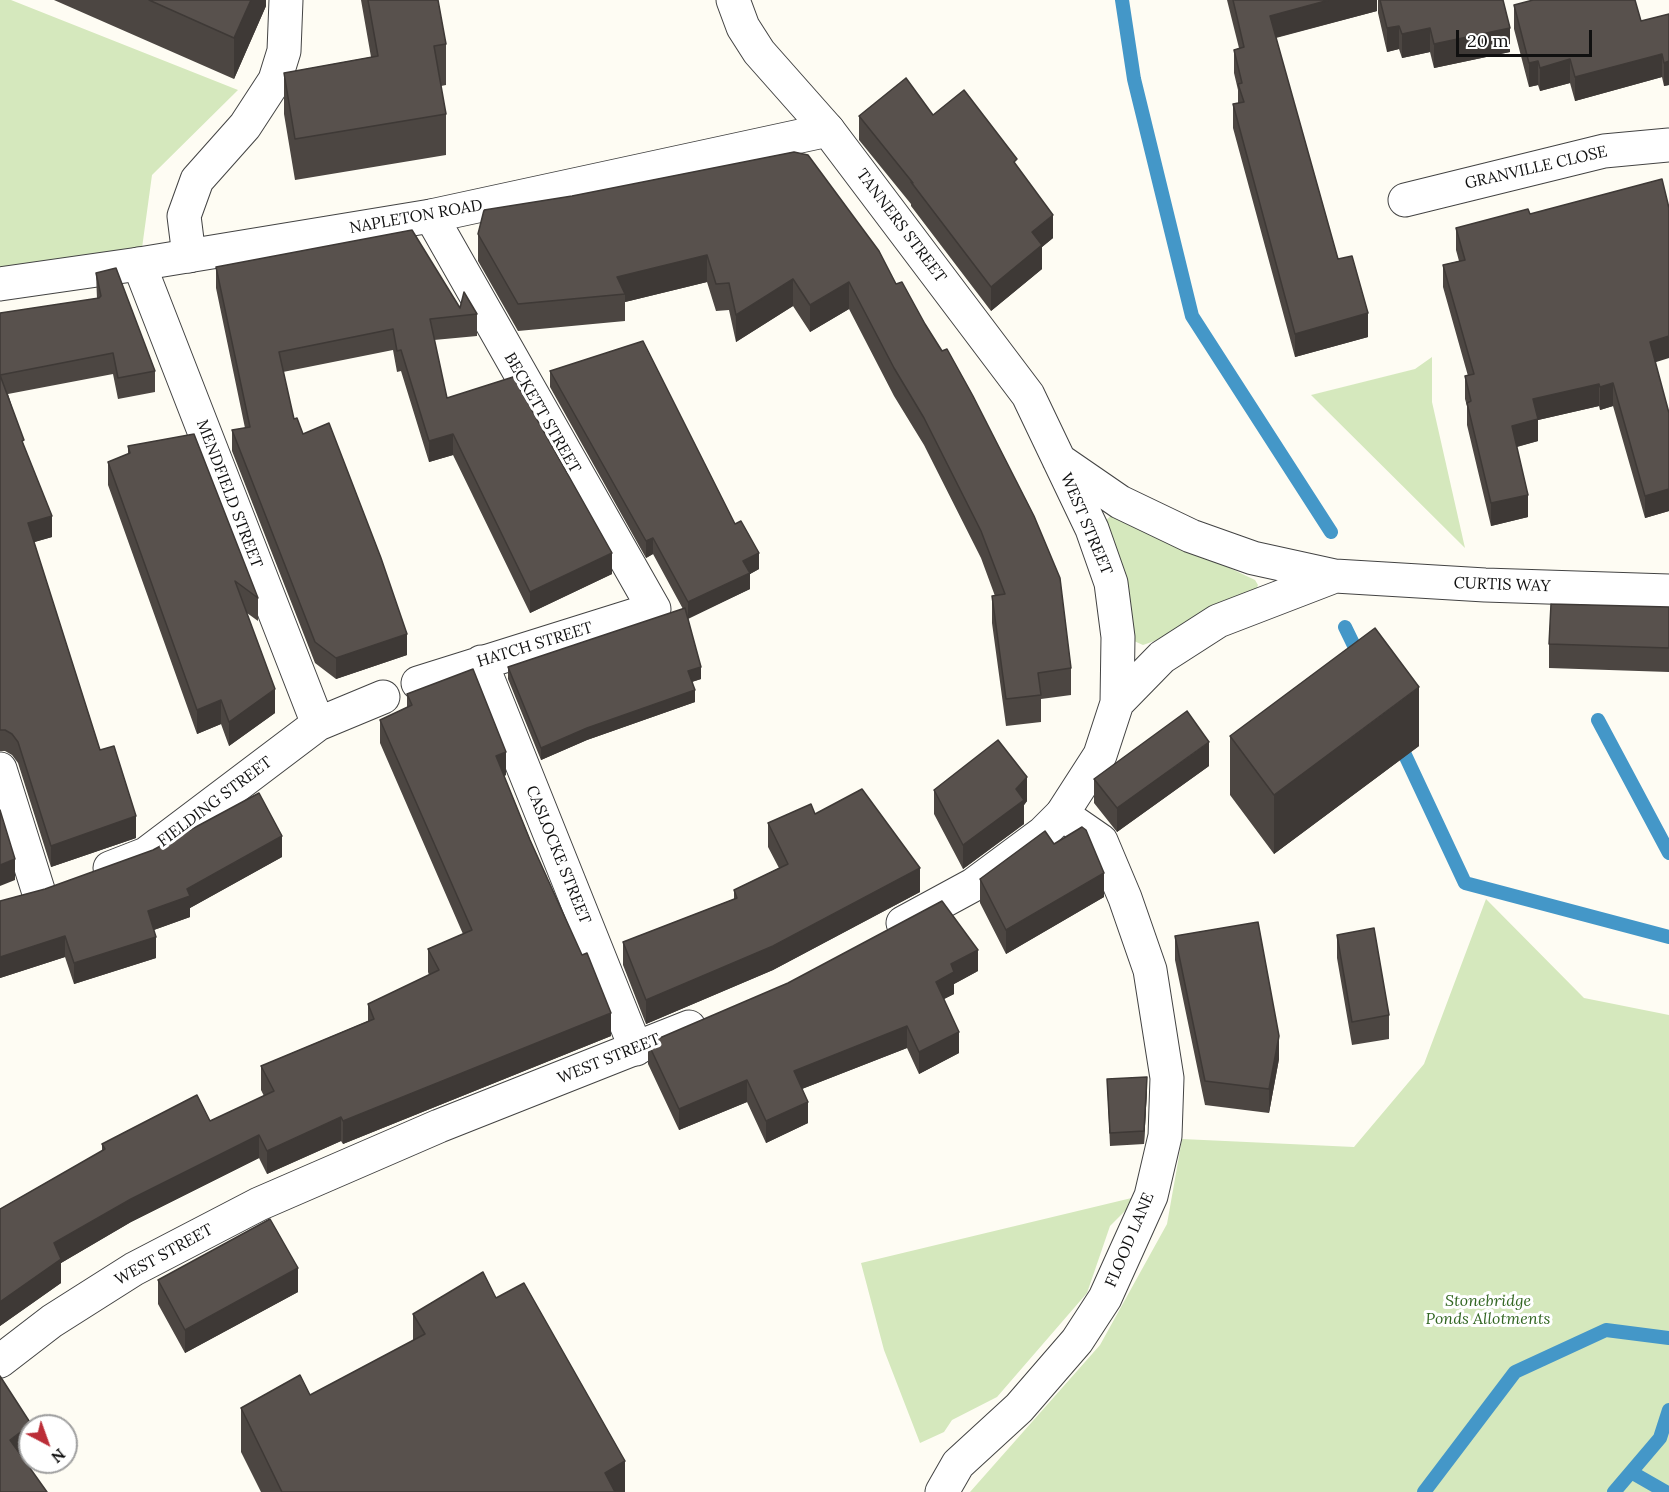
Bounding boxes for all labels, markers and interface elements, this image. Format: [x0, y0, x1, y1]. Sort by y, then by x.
scale bar [1459, 18, 1596, 56]
text: 20 m [1467, 29, 1509, 52]
street label: GRANVILLE CLOSE [1463, 142, 1609, 194]
street label: TANNERS STREET [852, 166, 950, 286]
street label: NAPLETON ROAD [348, 196, 484, 238]
street label: BECKETT STREET [500, 349, 584, 477]
street label: MENDFIELD STREET [192, 417, 266, 571]
street label: WEST STREET [1056, 470, 1116, 578]
street label: CURTIS WAY [1453, 574, 1551, 596]
street label: HATCH STREET [475, 618, 595, 672]
street label: FIELDING STREET [154, 753, 276, 851]
street label: CASLOCKE STREET [521, 783, 595, 927]
street label: WEST STREET [555, 1030, 663, 1088]
street label: FLOOD LANE [1101, 1190, 1159, 1290]
street label: WEST STREET [112, 1220, 216, 1290]
park label: Stonebridge Ponds Allotments [1426, 1291, 1550, 1329]
north arrow [18, 1414, 78, 1474]
text: N [47, 1444, 70, 1468]

